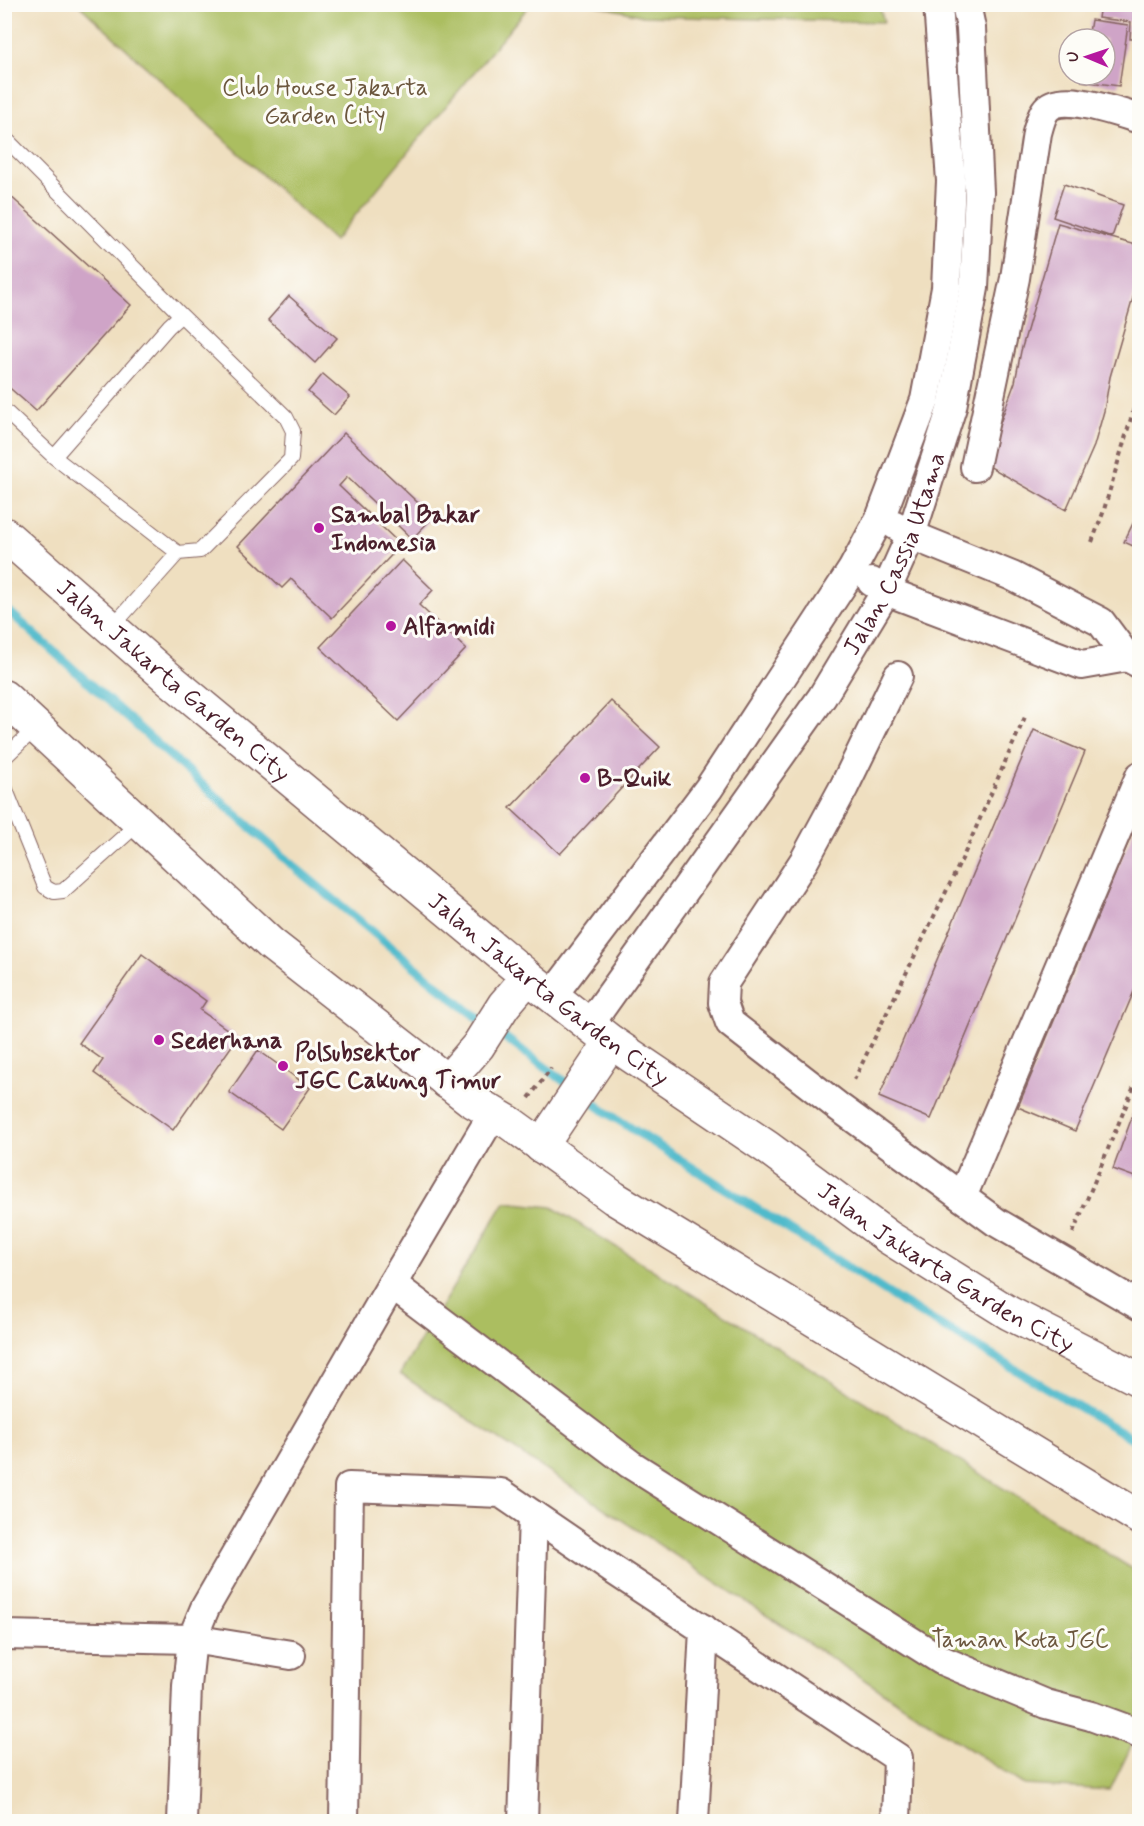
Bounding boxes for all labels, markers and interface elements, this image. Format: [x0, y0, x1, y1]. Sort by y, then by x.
north arrow [1057, 27, 1117, 87]
text: U [1063, 51, 1084, 62]
park label: Club House Jakarta Garden City [222, 73, 428, 132]
street label: Jalan Cassia Utama [837, 448, 954, 661]
place label: Sambal Bakar Indonesia [331, 500, 480, 559]
marker: Sambal Bakar Indonesia [312, 521, 326, 535]
street label: Jalan Jakarta Garden City [49, 573, 296, 790]
place label: Alfamidi [403, 612, 495, 643]
marker: Alfamidi [384, 619, 398, 633]
place label: B-Quik [597, 764, 672, 795]
marker: B-Quik [578, 771, 592, 785]
street label: Jalan Jakarta Garden City [421, 886, 675, 1094]
place label: Sederhana [171, 1026, 282, 1057]
marker: Sederhana [152, 1033, 166, 1047]
place label: Polsubsektor JGC Cakung Timur [295, 1038, 501, 1098]
marker: Polsubsektor JGC Cakung Timur [276, 1059, 290, 1073]
street label: Jalan Jakarta Garden City [811, 1176, 1079, 1361]
park label: Taman Kota JGC [931, 1625, 1109, 1656]

